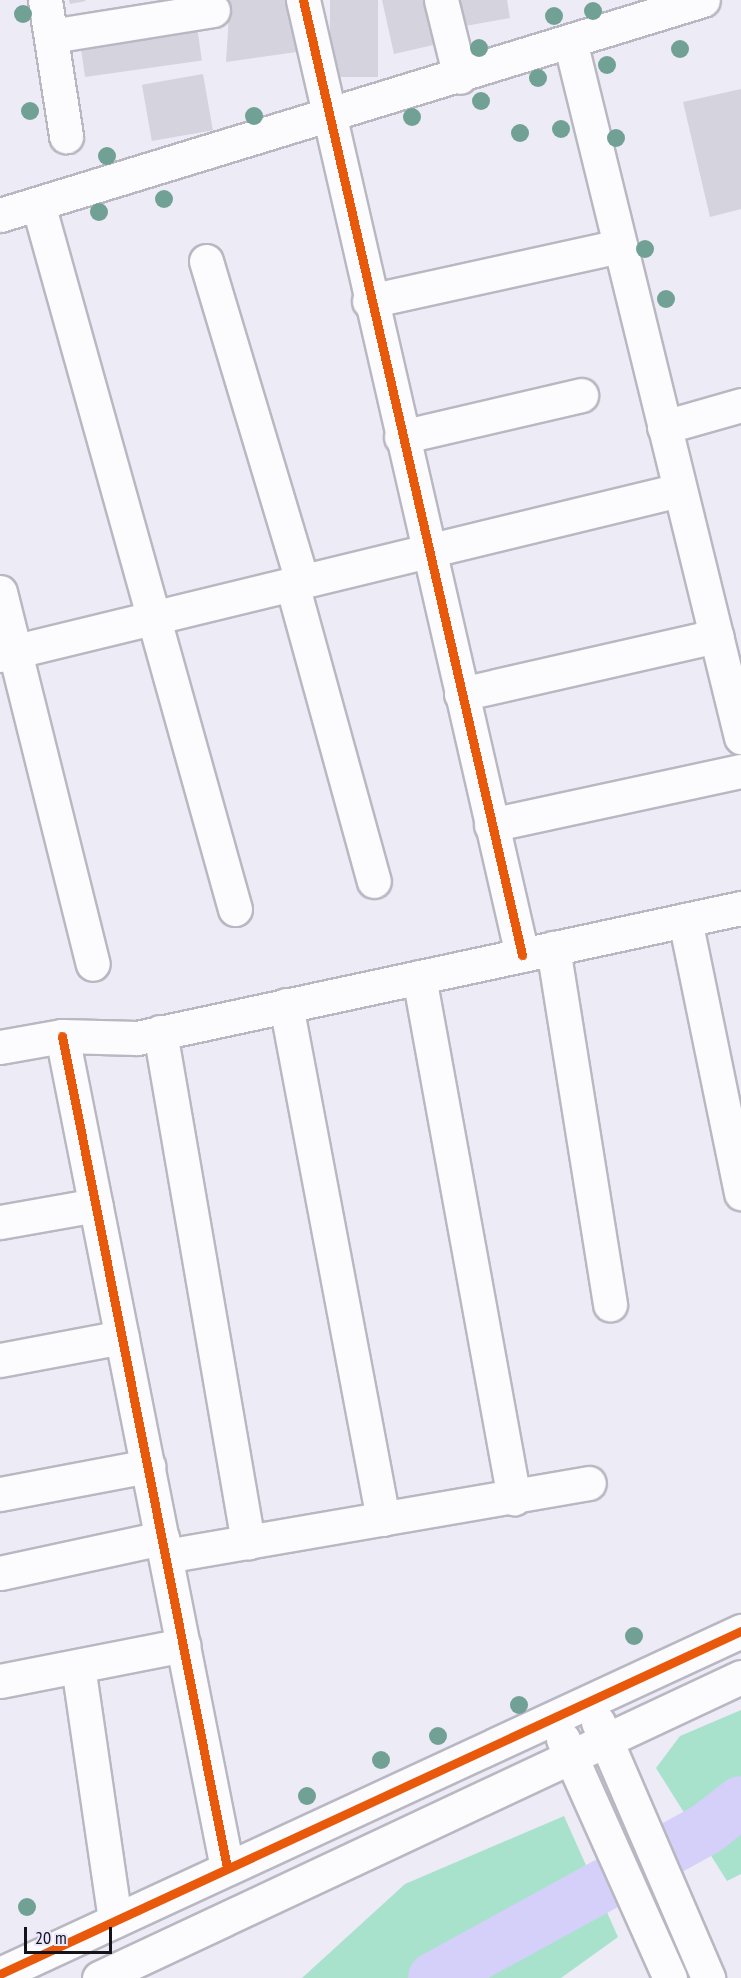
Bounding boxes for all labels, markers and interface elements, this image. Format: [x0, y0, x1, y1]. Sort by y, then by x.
scale bar [27, 1915, 116, 1953]
text: 20 m [35, 1926, 67, 1949]

